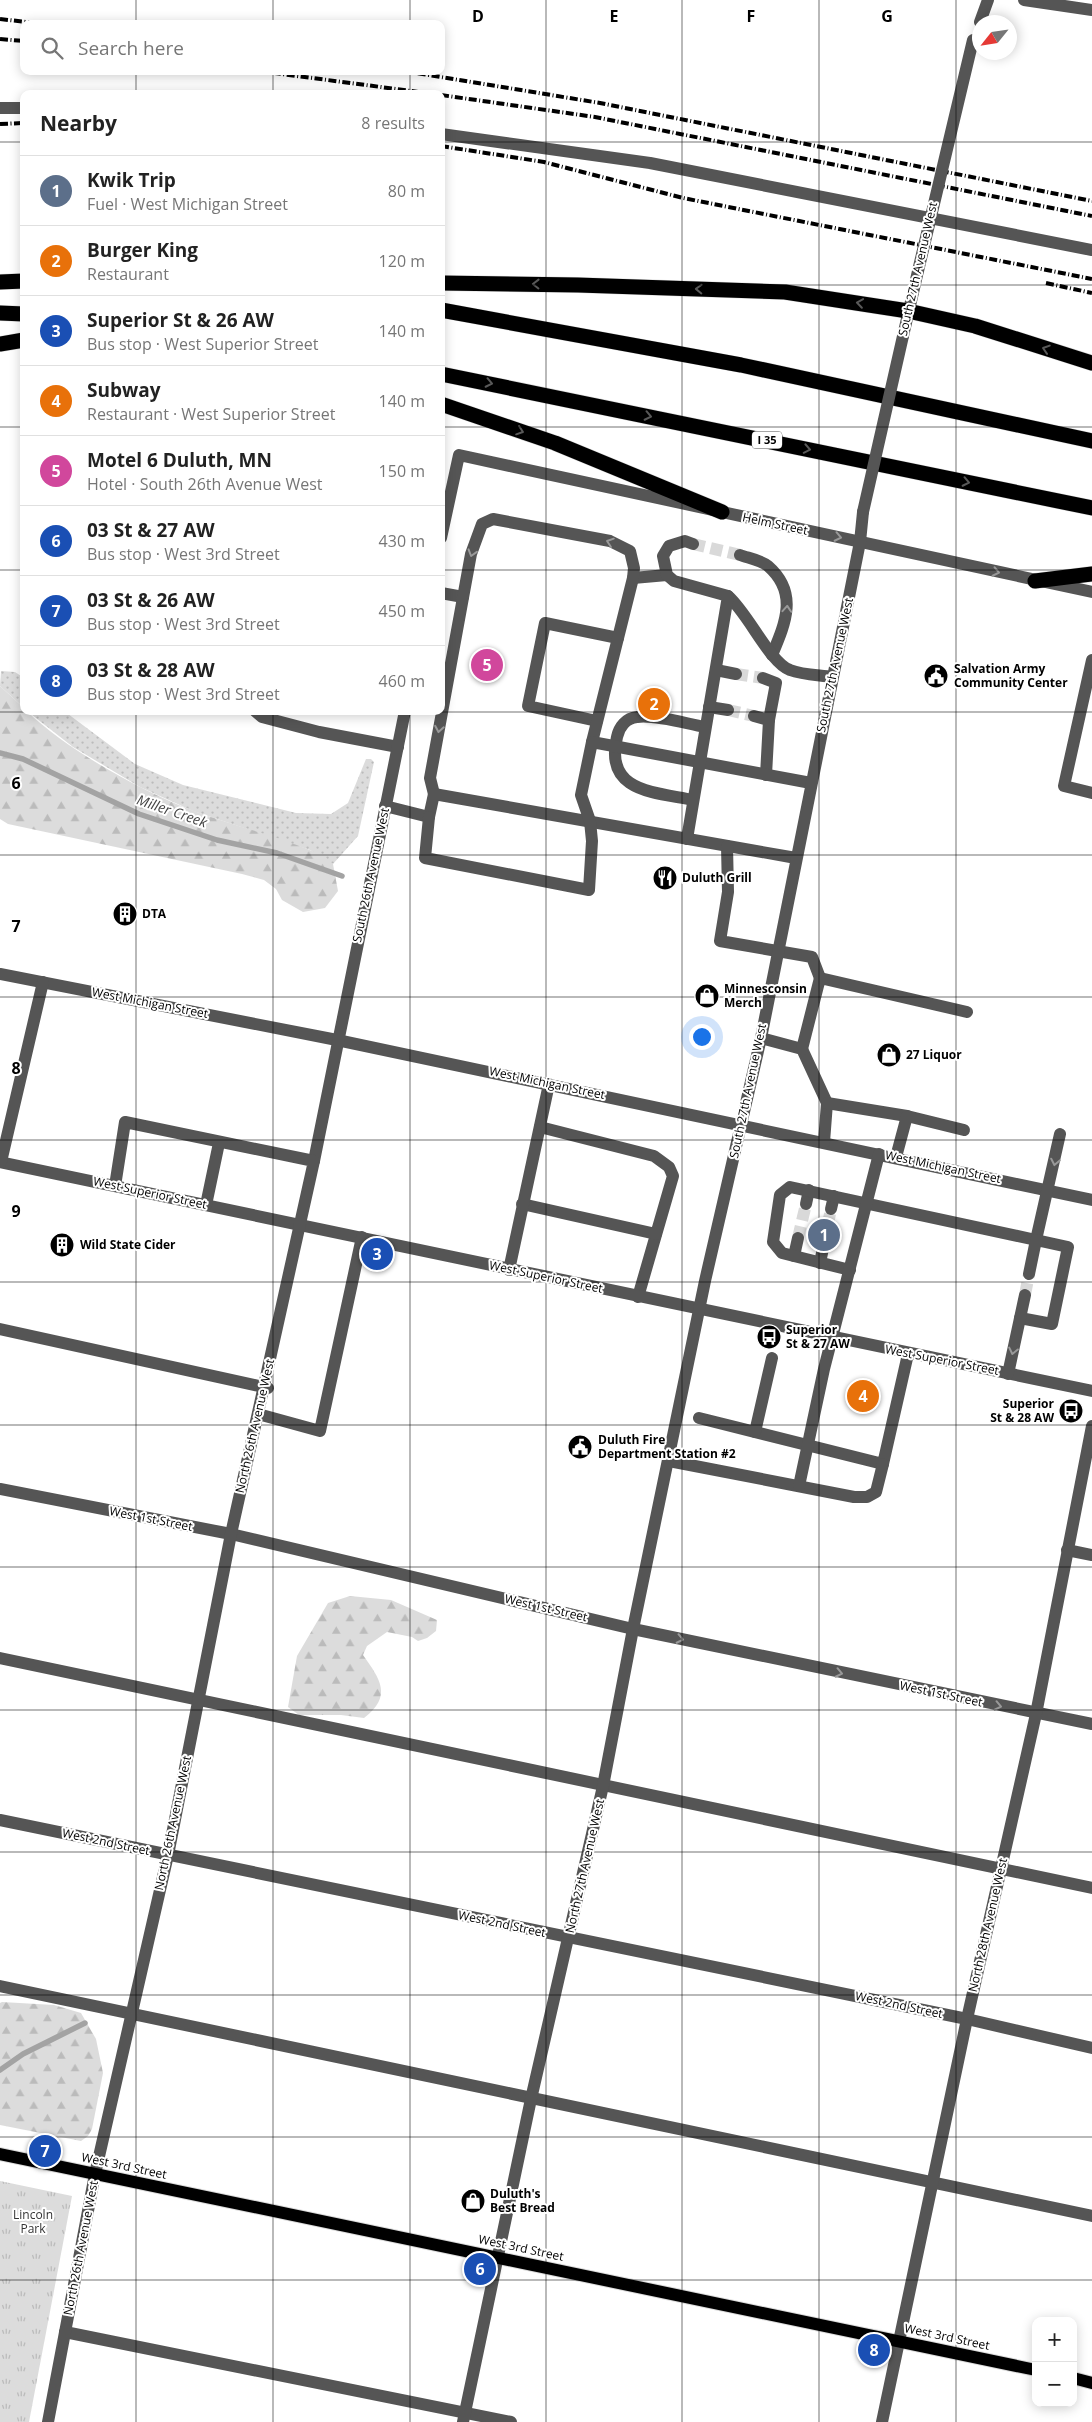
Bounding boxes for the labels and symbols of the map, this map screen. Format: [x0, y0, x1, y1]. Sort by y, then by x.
text: D [472, 5, 484, 27]
text: E [610, 5, 619, 27]
text: F [747, 5, 755, 27]
text: G [881, 5, 893, 27]
north arrow [972, 15, 1017, 60]
street label: South 27th Avenue West [894, 200, 941, 338]
one-way arrow [532, 279, 540, 289]
one-way arrow [694, 284, 702, 294]
one-way arrow [856, 299, 865, 309]
one-way arrow [1042, 344, 1050, 354]
one-way arrow [485, 377, 493, 388]
one-way arrow [644, 410, 653, 421]
one-way arrow [516, 425, 524, 435]
road number: I 35 [752, 432, 782, 448]
one-way arrow [803, 443, 812, 453]
one-way arrow [962, 477, 971, 487]
street label: Helm Street [741, 508, 809, 539]
one-way arrow [833, 532, 842, 542]
one-way arrow [607, 538, 615, 548]
one-way arrow [467, 548, 477, 556]
one-way arrow [992, 566, 1001, 577]
street label: South 27th Avenue West [812, 596, 857, 734]
one-way arrow [781, 604, 792, 612]
pin: 5 [471, 646, 503, 684]
place label: Salvation Army Community Center [954, 660, 1068, 691]
public building icon: Salvation Army Community Center [923, 663, 949, 689]
pin: 2 [638, 685, 670, 723]
one-way arrow [434, 725, 444, 734]
text: 6 [11, 772, 21, 794]
water label: Miller Creek [135, 790, 211, 832]
street label: South 26th Avenue West [348, 806, 393, 944]
restaurant icon: Duluth Grill [652, 865, 678, 891]
place label: Duluth Grill [682, 869, 752, 886]
building icon: DTA [112, 901, 138, 927]
place label: DTA [142, 905, 167, 922]
text: 7 [11, 915, 21, 937]
place label: Minnesconsin Merch [724, 980, 807, 1011]
street label: West Michigan Street [91, 983, 210, 1022]
shop icon: Minnesconsin Merch [694, 983, 720, 1009]
street label: South 27th Avenue West [725, 1022, 770, 1160]
your location [689, 1024, 715, 1050]
shop icon: 27 Liquor [876, 1042, 902, 1068]
place label: 27 Liquor [906, 1046, 962, 1063]
text: 8 [11, 1057, 21, 1079]
street label: West Michigan Street [488, 1062, 607, 1103]
street label: West Michigan Street [884, 1146, 1003, 1187]
one-way arrow [1050, 1158, 1060, 1167]
street label: West Superior Street [92, 1172, 208, 1213]
text: 9 [11, 1200, 21, 1222]
pin: 1 [808, 1216, 840, 1254]
building icon: Wild State Cider [49, 1232, 75, 1258]
pin: 3 [361, 1235, 393, 1273]
place label: Wild State Cider [80, 1236, 176, 1253]
street label: West Superior Street [488, 1256, 604, 1297]
place label: Superior St & 27 AW [786, 1321, 850, 1352]
bus stop icon: Superior St & 27 AW [756, 1324, 782, 1350]
street label: West Superior Street [884, 1340, 1000, 1379]
one-way arrow [1008, 1347, 1019, 1356]
street label: North 26th Avenue West [231, 1357, 278, 1495]
pin: 4 [847, 1377, 879, 1415]
place label: Superior St & 28 AW [990, 1395, 1055, 1426]
bus stop icon: Superior St & 28 AW [1058, 1398, 1084, 1424]
place label: Duluth Fire Department Station #2 [598, 1431, 736, 1462]
public building icon: Duluth Fire Department Station #2 [567, 1434, 593, 1460]
street label: West 1st Street [108, 1502, 194, 1535]
street label: West 1st Street [503, 1590, 589, 1625]
one-way arrow [676, 1633, 685, 1644]
one-way arrow [835, 1667, 844, 1678]
street label: West 1st Street [898, 1676, 984, 1711]
one-way arrow [994, 1701, 1003, 1711]
street label: North 26th Avenue West [150, 1754, 195, 1892]
street label: North 27th Avenue West [561, 1797, 608, 1935]
street label: West 2nd Street [61, 1824, 151, 1859]
street label: North 28th Avenue West [964, 1856, 1011, 1994]
street label: West 2nd Street [457, 1906, 547, 1941]
street label: West 2nd Street [854, 1987, 944, 2022]
pin: 7 [29, 2132, 61, 2170]
street label: West 3rd Street [80, 2148, 168, 2183]
street label: North 26th Avenue West [59, 2179, 102, 2317]
place label: Duluth's Best Bread [490, 2185, 555, 2216]
shop icon: Duluth's Best Bread [460, 2188, 486, 2214]
park label: Lincoln Park [13, 2206, 53, 2237]
street label: West 3rd Street [477, 2230, 565, 2265]
pin: 6 [464, 2250, 496, 2288]
street label: West 3rd Street [903, 2319, 991, 2354]
pin: 8 [858, 2331, 890, 2369]

